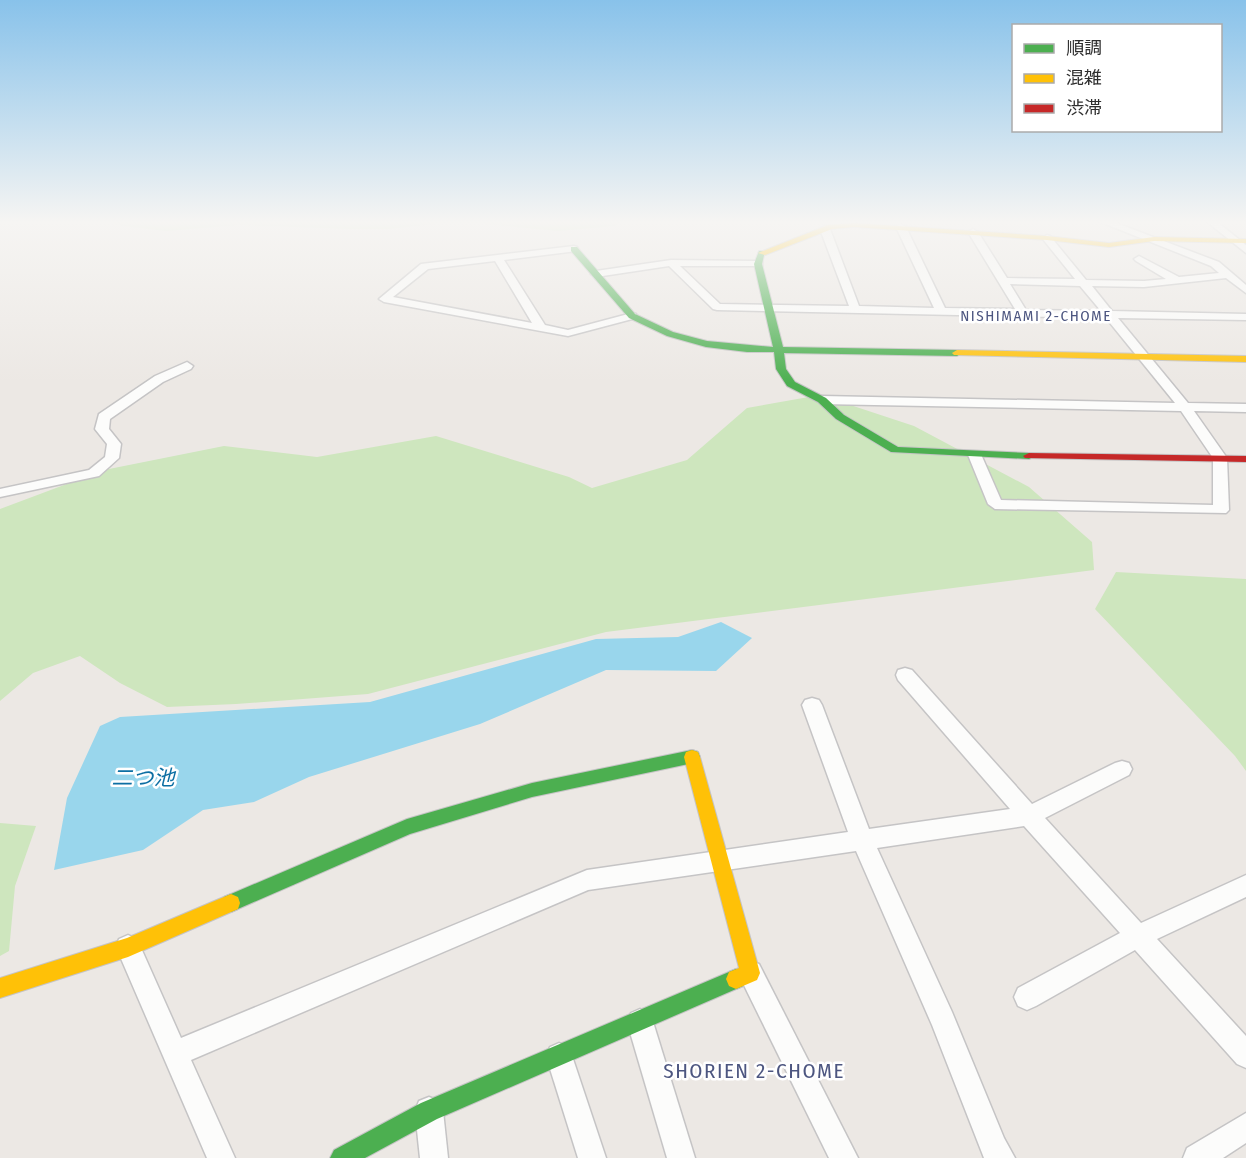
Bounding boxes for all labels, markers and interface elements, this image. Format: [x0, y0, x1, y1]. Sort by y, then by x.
legend [1012, 24, 1222, 132]
text: 順調 [1066, 37, 1102, 59]
text: 混雑 [1066, 67, 1102, 89]
text: 渋滞 [1066, 97, 1102, 119]
district label: NISHIMAMI 2-CHOME [960, 307, 1112, 325]
water label: 二つ池 [112, 765, 176, 791]
district label: SHORIEN 2-CHOME [663, 1058, 845, 1084]

